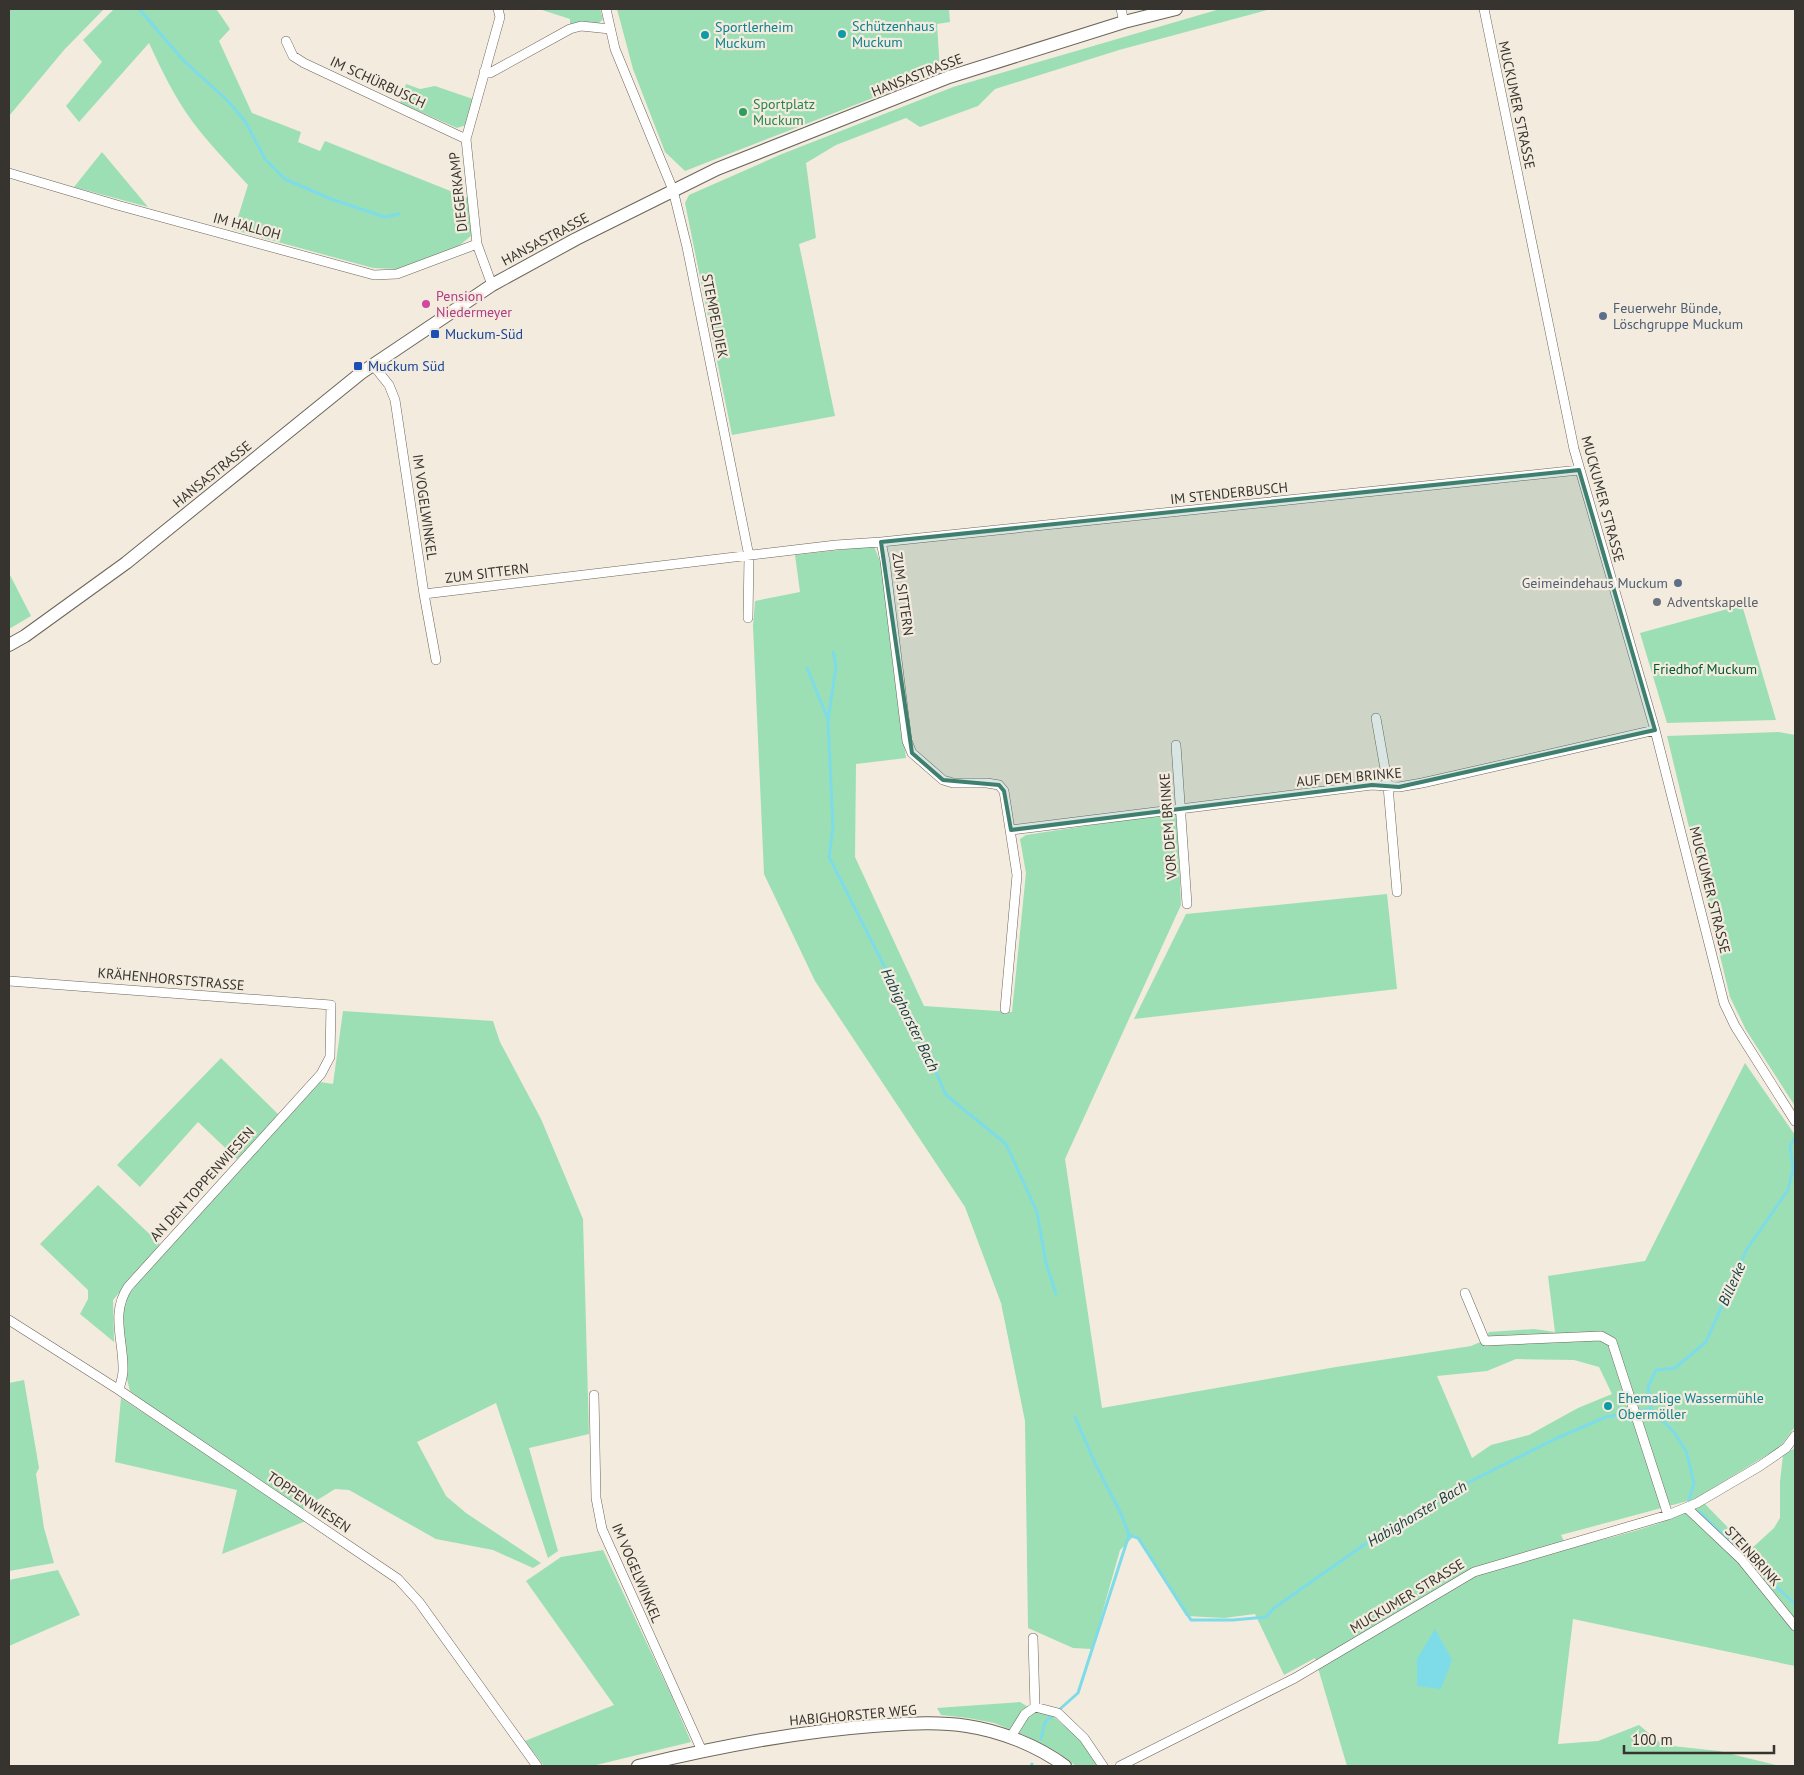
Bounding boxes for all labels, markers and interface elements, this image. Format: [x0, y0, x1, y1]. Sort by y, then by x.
place label: Schützenhaus Muckum [852, 17, 935, 51]
place label: Sportlerheim Muckum [715, 18, 793, 52]
marker: Schützenhaus Muckum [836, 28, 848, 40]
marker: Sportlerheim Muckum [699, 29, 711, 41]
street label: MUCKUMER STRASSE [1495, 39, 1539, 171]
street label: HANSASTRASSE [869, 49, 965, 101]
street label: IM SCHÜRBUSCH [327, 52, 429, 112]
place label: Sportplatz Muckum [753, 95, 815, 129]
marker: Sportplatz Muckum [737, 106, 749, 118]
street label: DIEGERKAMP [445, 151, 471, 233]
street label: IM HALLOH [211, 208, 283, 244]
street label: HANSASTRASSE [498, 208, 592, 270]
street label: STEMPELDIEK [698, 272, 732, 360]
place label: Pension Niedermeyer [436, 287, 512, 321]
marker: Pension Niedermeyer [420, 298, 432, 310]
place label: Feuerwehr Bünde, Löschgruppe Muckum [1613, 299, 1743, 333]
marker: Feuerwehr Bünde, Löschgruppe Muckum [1597, 310, 1609, 322]
place label: Muckum-Süd [445, 325, 523, 343]
marker: Muckum-Süd [429, 328, 441, 340]
place label: Muckum Süd [368, 357, 445, 375]
marker: Muckum Süd [352, 360, 364, 372]
street label: MUCKUMER STRASSE [1577, 434, 1629, 564]
street label: HANSASTRASSE [169, 437, 255, 511]
street label: IM VOGELWINKEL [409, 453, 441, 561]
street label: IM STENDERBUSCH [1169, 478, 1289, 508]
street label: ZUM SITTERN [888, 551, 918, 637]
street label: ZUM SITTERN [444, 559, 530, 587]
place label: Geimeindehaus Muckum [1522, 574, 1668, 592]
marker: Geimeindehaus Muckum [1672, 577, 1684, 589]
place label: Adventskapelle [1667, 593, 1758, 611]
marker: Adventskapelle [1651, 596, 1663, 608]
park label: Friedhof Muckum [1653, 660, 1757, 678]
street label: AUF DEM BRINKE [1296, 763, 1402, 791]
street label: VOR DEM BRINKE [1155, 772, 1181, 881]
street label: MUCKUMER STRASSE [1686, 825, 1734, 955]
street label: KRÄHENHORSTSTRASSE [97, 964, 245, 994]
water label: Habighorster Bach [877, 965, 944, 1075]
street label: AN DEN TOPPENWIESEN [146, 1123, 258, 1245]
water label: Billerke [1714, 1259, 1749, 1308]
place label: Ehemalige Wassermühle Obermöller [1618, 1389, 1764, 1423]
marker: Ehemalige Wassermühle Obermöller [1602, 1400, 1614, 1412]
street label: TOPPENWIESEN [264, 1467, 354, 1537]
water label: Habighorster Bach [1363, 1476, 1470, 1551]
street label: IM VOGELWINKEL [608, 1521, 666, 1625]
street label: STEINBRINK [1721, 1522, 1785, 1590]
street label: MUCKUMER STRASSE [1347, 1555, 1467, 1637]
street label: HABIGHORSTER WEG [789, 1700, 917, 1730]
scale bar [1624, 1722, 1774, 1754]
text: 100 m [1632, 1730, 1673, 1749]

